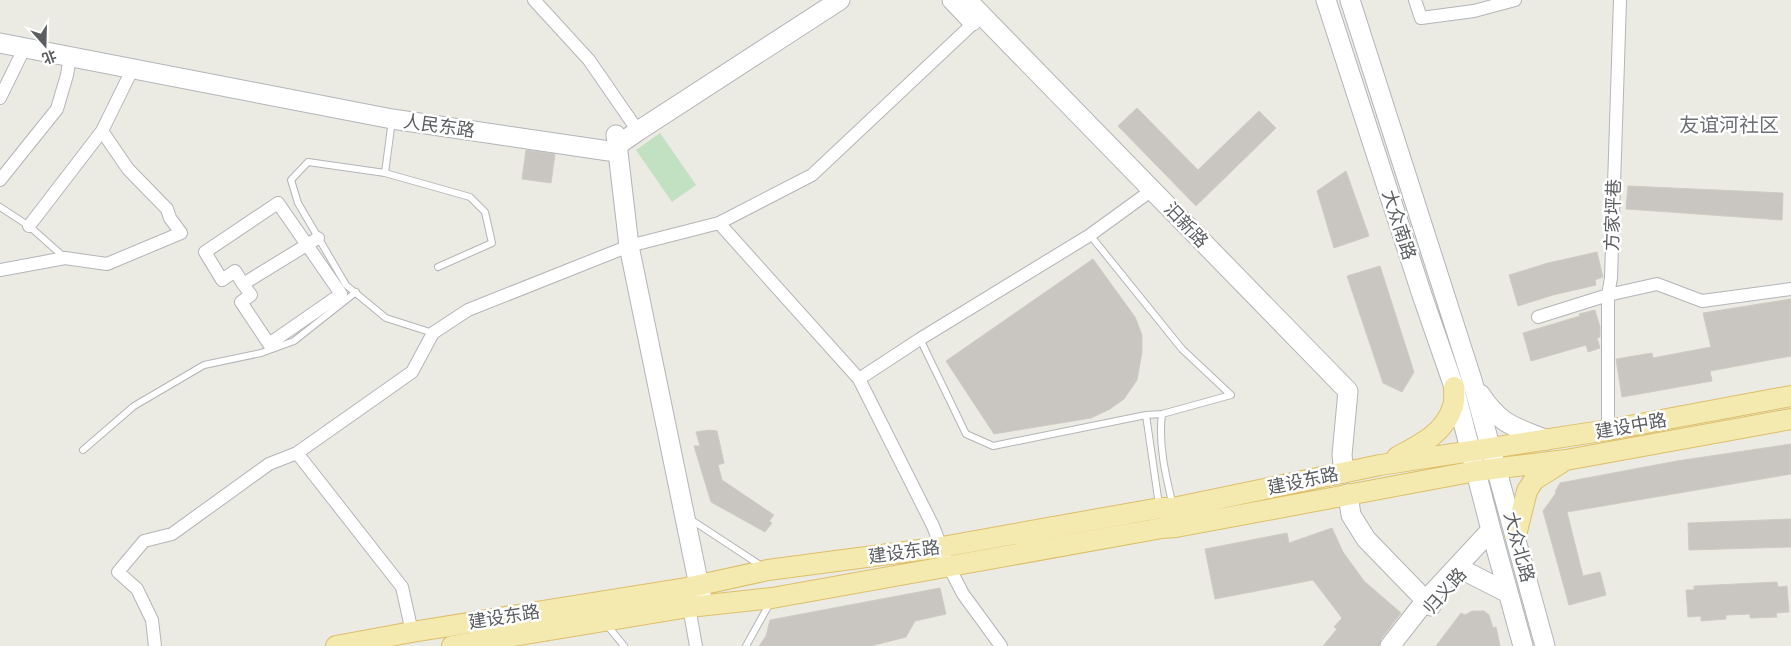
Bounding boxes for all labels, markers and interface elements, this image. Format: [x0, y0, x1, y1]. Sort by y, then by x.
north arrow [20, 20, 70, 70]
text: 北 [40, 46, 59, 67]
street label: 人民东路 [402, 110, 476, 142]
district label: 友谊河社区 [1679, 113, 1779, 137]
street label: 方家坪巷 [1601, 179, 1625, 251]
street label: 大众南路 [1377, 187, 1421, 263]
street label: 汨新路 [1159, 198, 1213, 252]
street label: 建设中路 [1594, 409, 1668, 443]
street label: 建设东路 [1265, 463, 1341, 499]
street label: 大众北路 [1499, 509, 1539, 585]
street label: 建设东路 [867, 536, 941, 568]
street label: 归义路 [1419, 563, 1471, 619]
street label: 建设东路 [467, 601, 541, 633]

